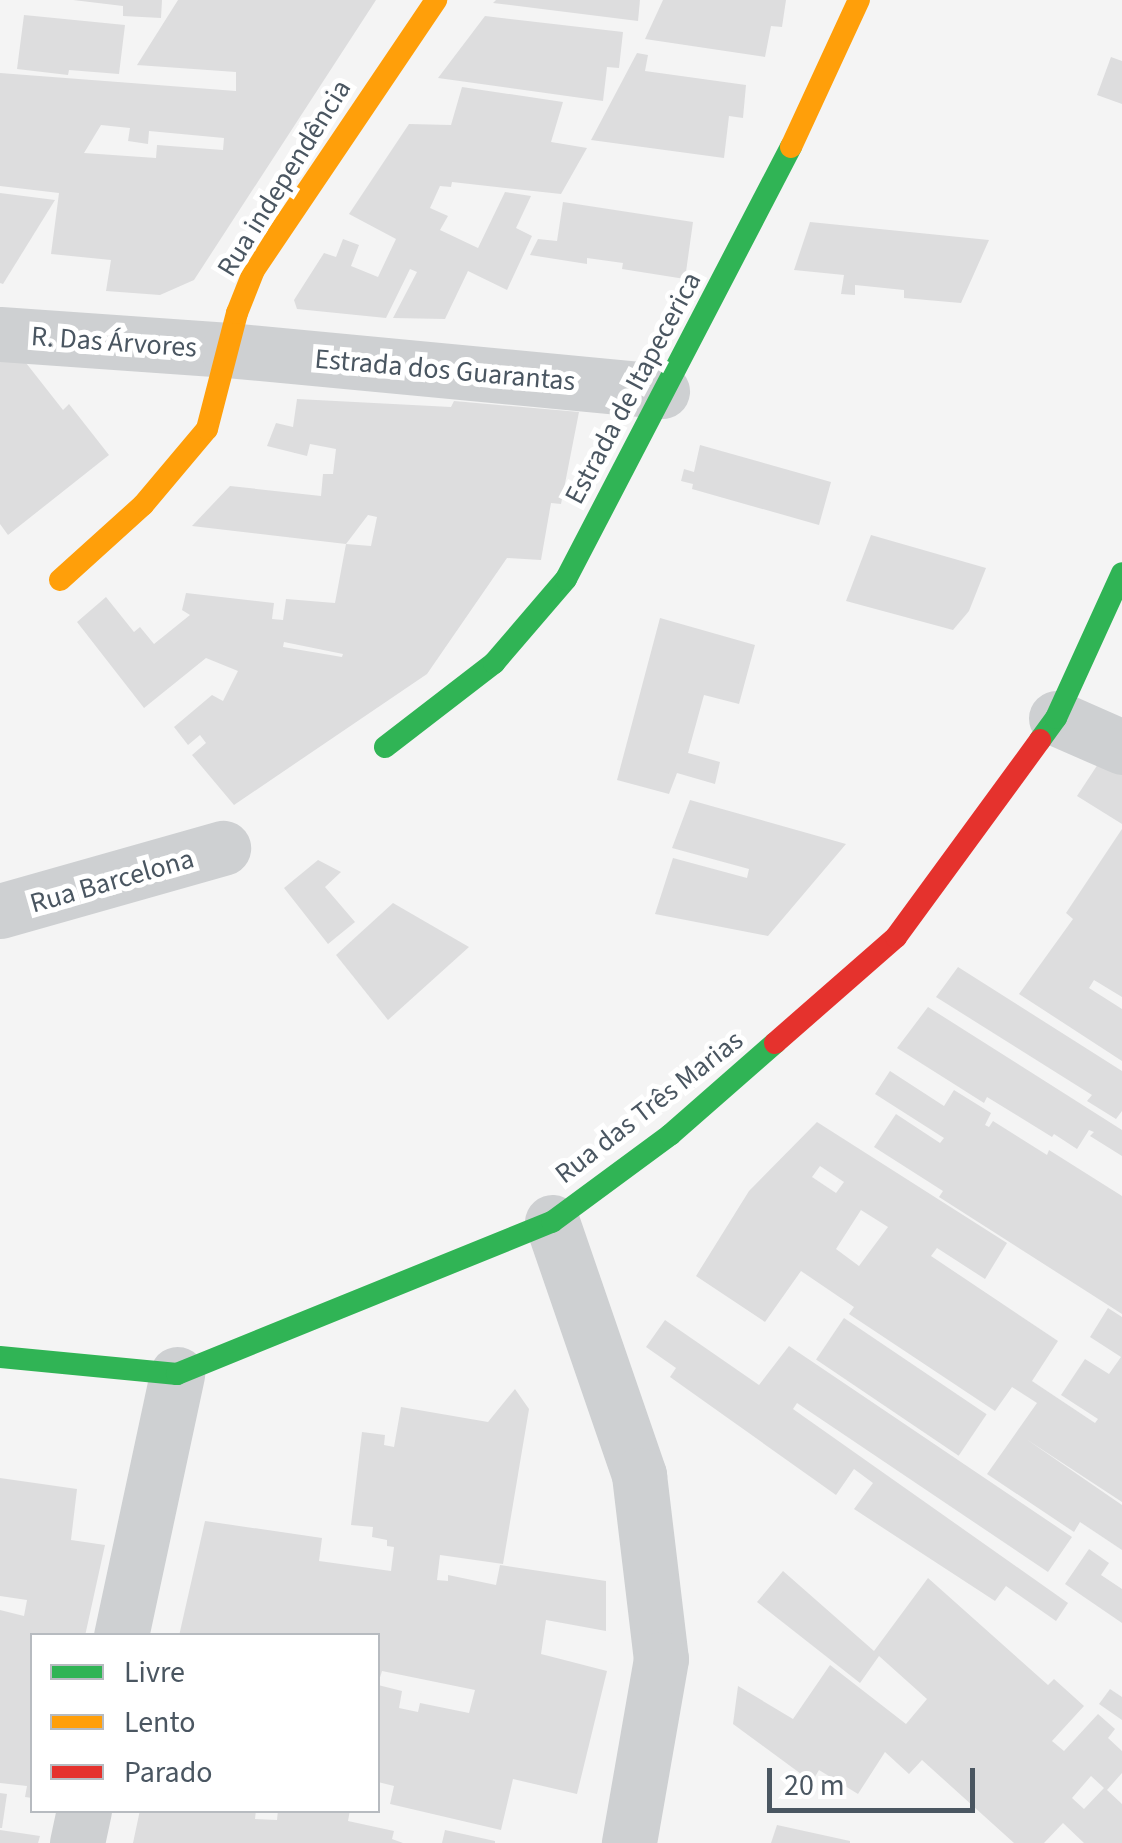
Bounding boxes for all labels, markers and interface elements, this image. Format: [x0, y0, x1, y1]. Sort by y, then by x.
street label: Rua independência [210, 73, 358, 283]
street label: Estrada de Itapecerica [558, 266, 708, 510]
street label: R. Das Árvores [30, 319, 198, 365]
street label: Estrada dos Guarantas [313, 342, 577, 398]
street label: Rua Barcelona [26, 842, 198, 920]
street label: Rua das Três Marias [548, 1023, 750, 1191]
legend [30, 1633, 380, 1813]
text: Livre [124, 1651, 185, 1694]
text: Lento [124, 1701, 196, 1744]
scale bar [772, 1748, 980, 1810]
text: Parado [124, 1751, 213, 1794]
text: 20 m [784, 1764, 845, 1807]

